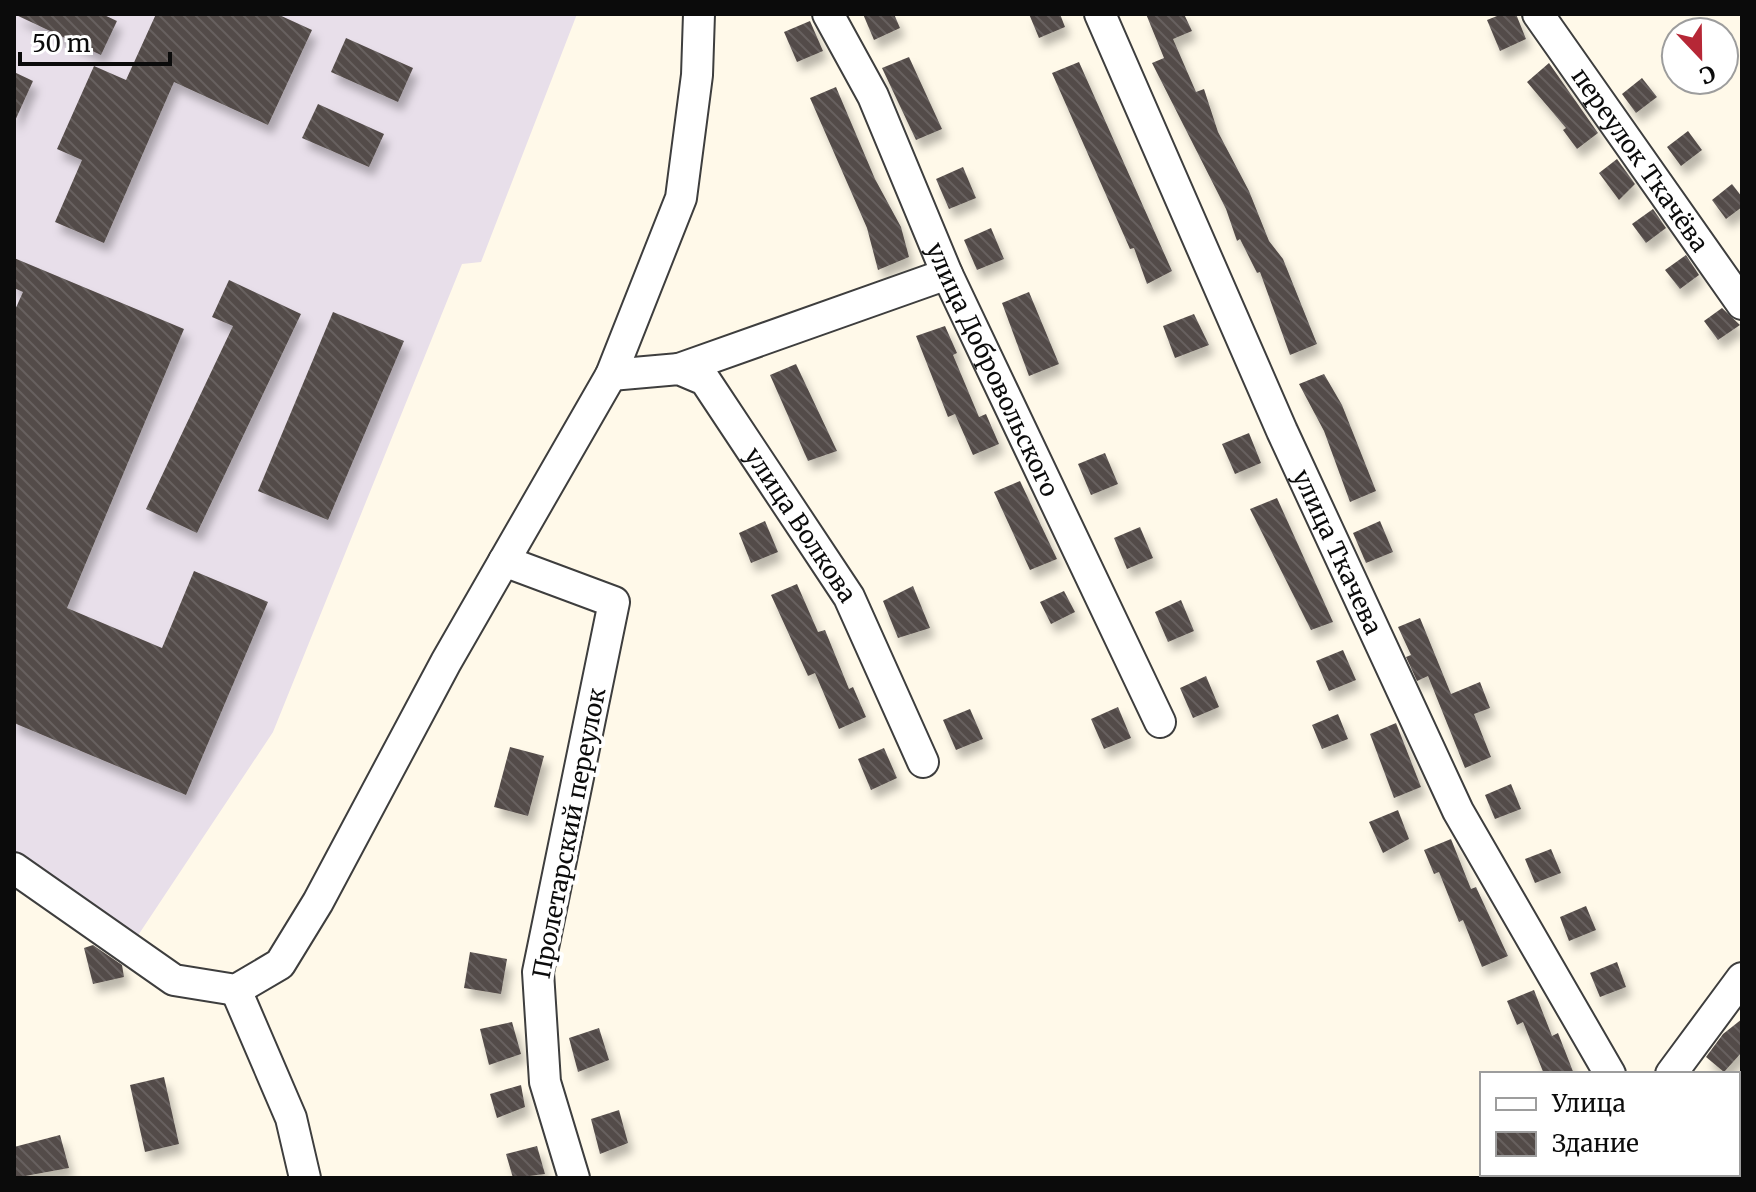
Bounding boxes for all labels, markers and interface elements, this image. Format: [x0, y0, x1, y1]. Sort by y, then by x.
scale bar [20, 16, 170, 66]
north arrow [1660, 16, 1740, 96]
text: 50 m [32, 28, 91, 59]
text: С [1695, 59, 1720, 90]
street label: переулок Ткачёва [1565, 62, 1716, 258]
street label: улица Добровольского [920, 238, 1066, 501]
street label: улица Волкова [738, 441, 864, 608]
street label: улица Ткачева [1286, 464, 1389, 639]
street label: Пролетарский переулок [526, 685, 612, 981]
legend [1480, 1072, 1740, 1176]
text: Улица [1551, 1088, 1626, 1119]
text: Здание [1552, 1128, 1639, 1159]

